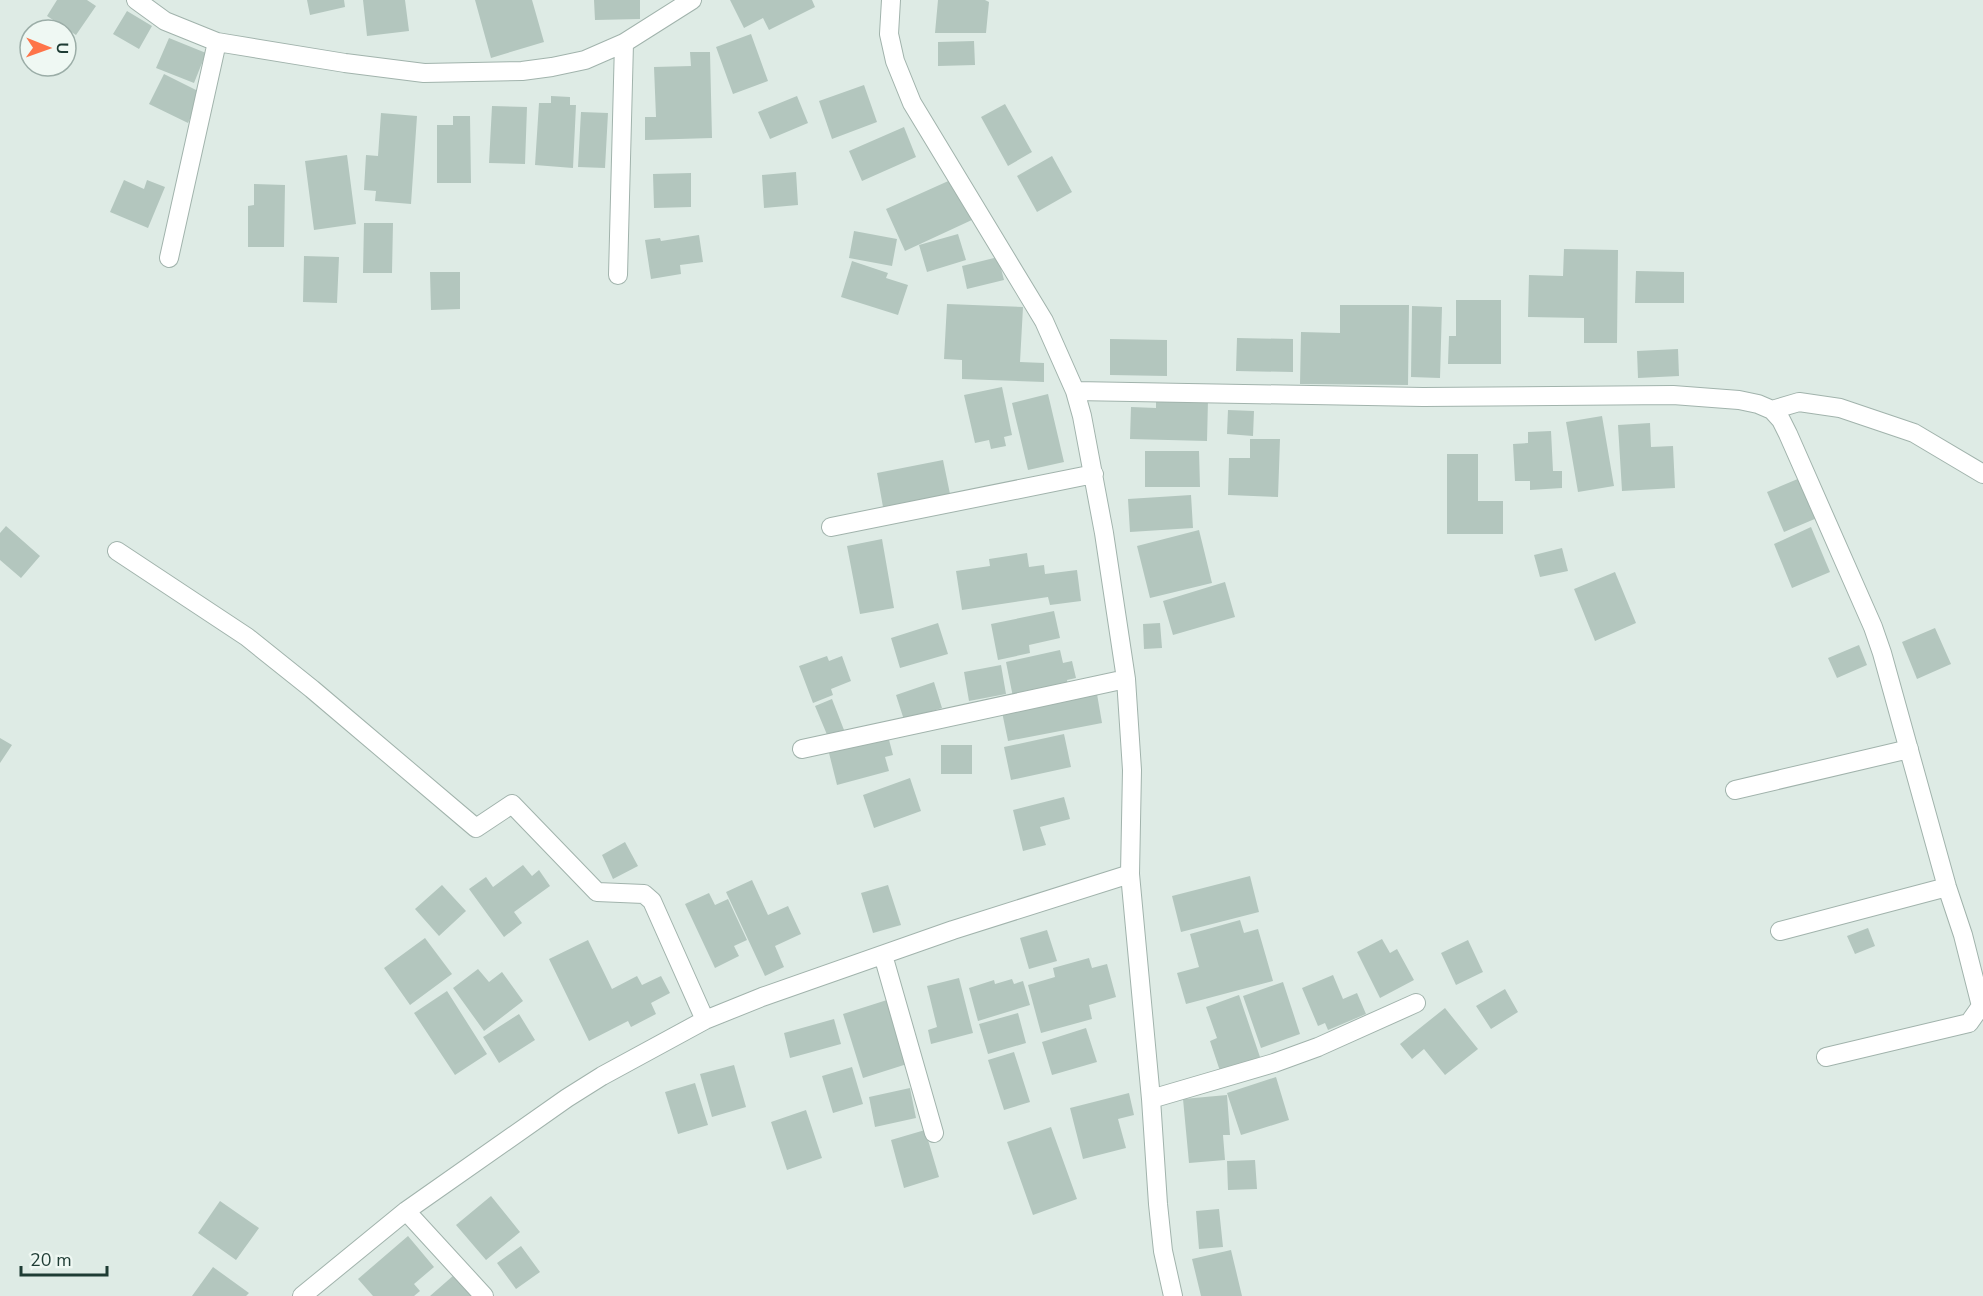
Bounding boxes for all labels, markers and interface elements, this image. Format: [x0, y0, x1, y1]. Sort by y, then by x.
north arrow [18, 18, 78, 78]
text: U [51, 42, 73, 54]
scale bar [21, 1239, 106, 1277]
text: 20 m [30, 1248, 72, 1272]

